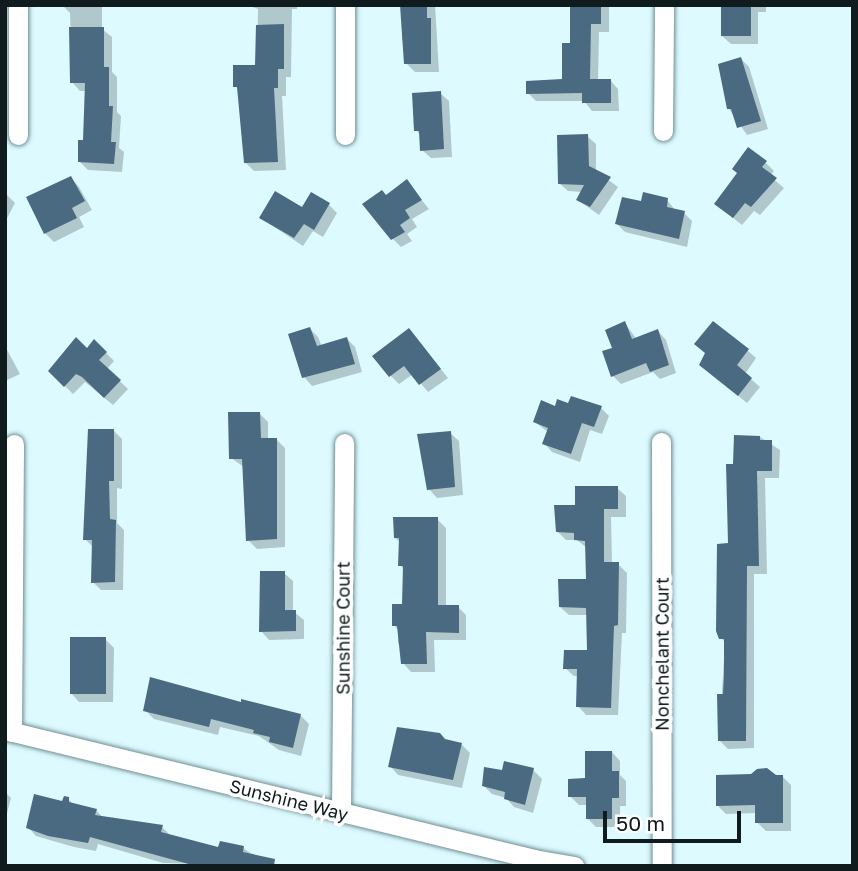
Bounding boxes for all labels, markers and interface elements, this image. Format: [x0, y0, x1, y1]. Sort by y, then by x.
street label: Sunshine Court [332, 561, 354, 695]
street label: Nonchelant Court [651, 577, 673, 731]
street label: Sunshine Way [228, 775, 350, 825]
scale bar [606, 798, 744, 842]
text: 50 m [616, 810, 665, 836]

